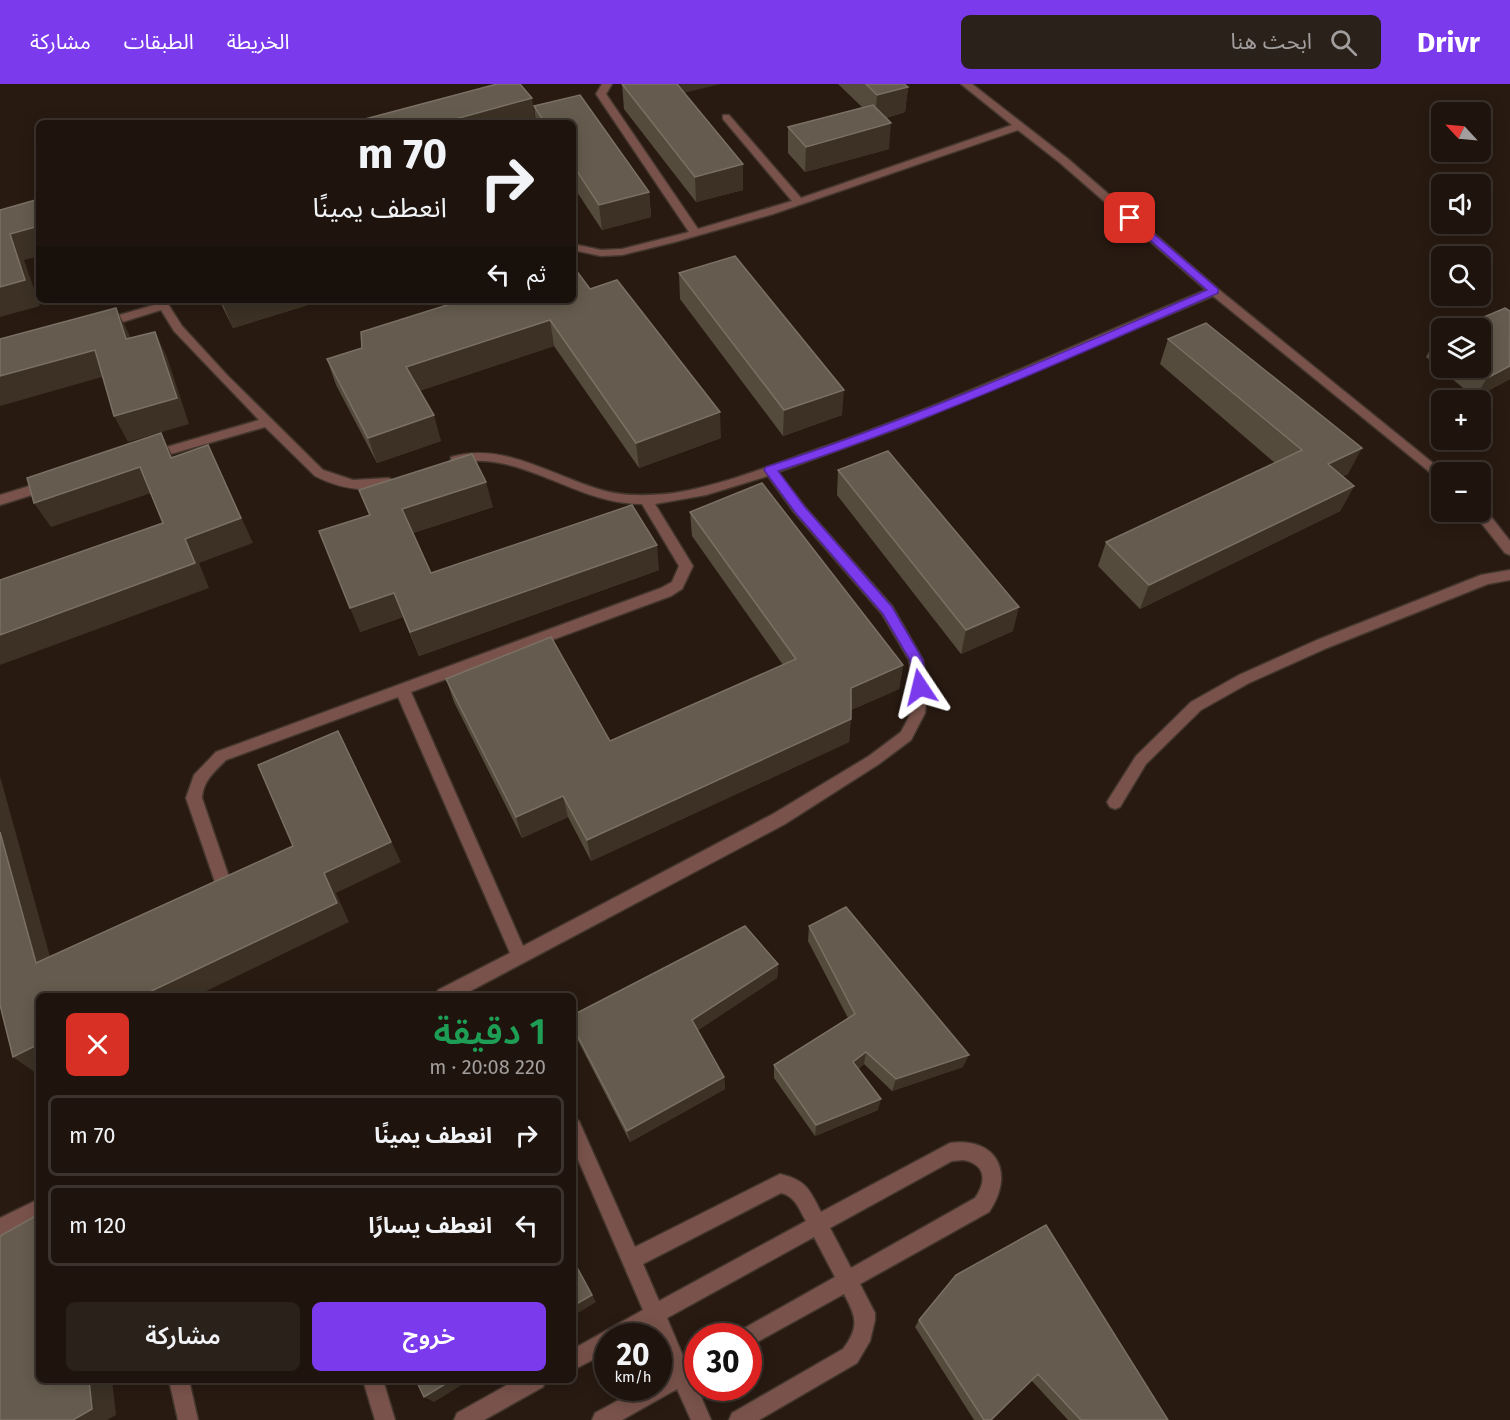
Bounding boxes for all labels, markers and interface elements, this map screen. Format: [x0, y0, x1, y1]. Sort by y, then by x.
search box [961, 15, 1381, 69]
icon: search [1327, 26, 1360, 59]
text: Drivr [1417, 26, 1480, 59]
text: ابحث هنا [1230, 28, 1312, 55]
text: مشاركة [30, 29, 91, 55]
text: الطبقات [124, 29, 194, 55]
text: الخريطة [227, 29, 290, 55]
north arrow [1431, 102, 1491, 162]
map controls [1431, 102, 1491, 522]
text: 70 m [358, 129, 447, 179]
icon: right [468, 144, 546, 222]
button: sound [1431, 174, 1491, 234]
text: انعطف يمينًا [312, 192, 447, 224]
pin [1104, 192, 1155, 243]
icon: arrive [1113, 201, 1146, 234]
button: search [1431, 246, 1491, 306]
icon: left [482, 258, 515, 291]
text: ثم [527, 261, 546, 288]
button: layers [1431, 318, 1491, 378]
button: + [1431, 390, 1491, 450]
button: − [1431, 462, 1491, 522]
position arrow [888, 655, 952, 719]
text: 1 دقيقة [433, 1010, 546, 1054]
button: close [66, 1013, 129, 1076]
text: 220 m · 20:08 [429, 1055, 546, 1079]
icon: right [510, 1119, 543, 1152]
text: 70 m [69, 1122, 115, 1149]
text: انعطف يمينًا [374, 1122, 492, 1149]
icon: left [510, 1209, 543, 1242]
text: 120 m [69, 1212, 126, 1239]
text: انعطف يسارًا [369, 1212, 492, 1239]
button: مشاركة [66, 1302, 300, 1371]
button: خروج [312, 1302, 546, 1371]
speed limit sign: 30 [684, 1323, 762, 1401]
text: 20 [616, 1337, 650, 1373]
text: km/h [614, 1368, 652, 1386]

